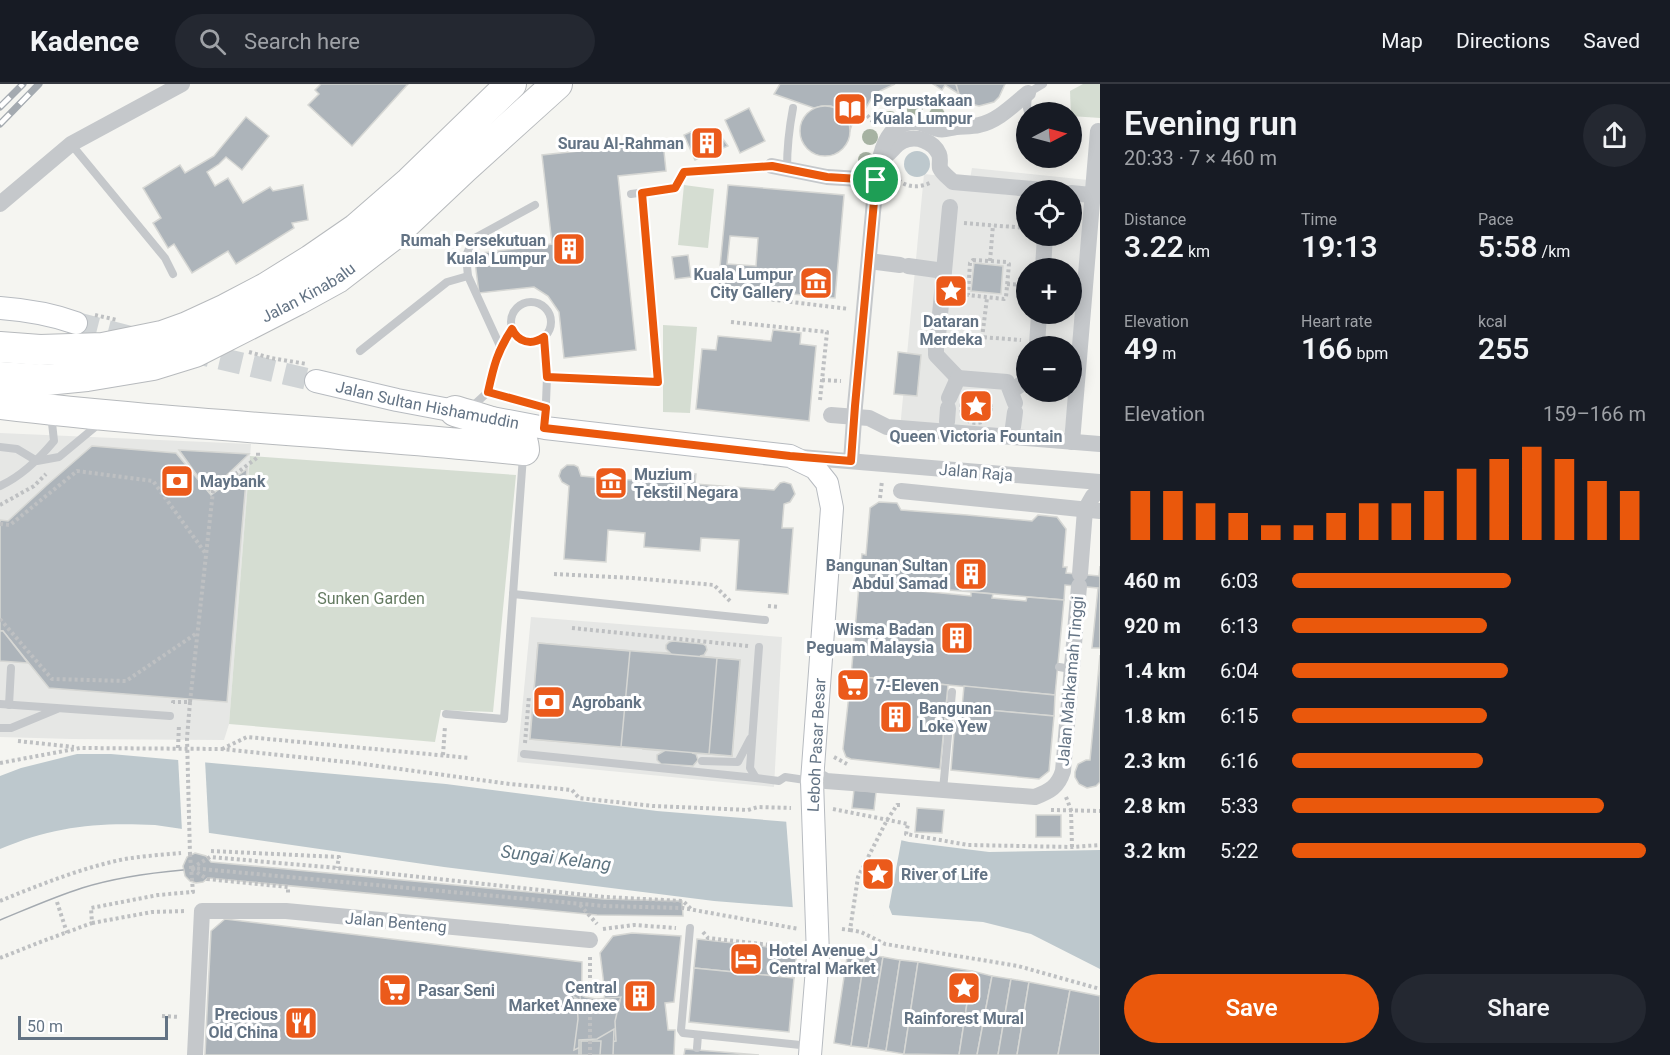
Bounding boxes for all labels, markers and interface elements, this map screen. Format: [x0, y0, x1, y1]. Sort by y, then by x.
search box [175, 14, 595, 68]
text: Kadence [30, 25, 139, 58]
icon: search [196, 25, 229, 58]
text: Search here [244, 29, 360, 54]
text: Map [1381, 29, 1423, 53]
text: Directions [1456, 29, 1550, 53]
text: Saved [1583, 29, 1640, 53]
library icon: Perpustakaan Kuala Lumpur [832, 91, 868, 127]
place label: Perpustakaan Kuala Lumpur [873, 91, 973, 128]
north arrow [1016, 102, 1082, 168]
map controls [1016, 102, 1082, 402]
text: Evening run [1124, 104, 1297, 143]
button: share [1583, 104, 1646, 167]
building icon: Surau Al-Rahman [689, 125, 725, 161]
place label: Surau Al-Rahman [558, 134, 684, 153]
text: 20:33 · 7 × 460 m [1124, 146, 1277, 170]
pin [850, 154, 901, 205]
icon: arrive [859, 163, 892, 196]
button: locate [1016, 180, 1082, 246]
text: Distance [1124, 210, 1186, 229]
text: Time [1301, 210, 1337, 229]
text: Pace [1478, 210, 1514, 229]
text: 3.22 [1124, 229, 1184, 264]
text: 19:13 [1301, 229, 1378, 264]
text: 5:58 [1478, 229, 1538, 264]
place label: Rumah Persekutuan Kuala Lumpur [400, 231, 546, 268]
building icon: Rumah Persekutuan Kuala Lumpur [551, 231, 587, 267]
text: km [1184, 242, 1210, 261]
text: /km [1538, 242, 1570, 261]
button: + [1016, 258, 1082, 324]
street label: Jalan Kinabalu [258, 259, 359, 327]
place label: Kuala Lumpur City Gallery [694, 265, 794, 302]
museum icon: Kuala Lumpur City Gallery [798, 265, 834, 301]
place icon: Dataran Merdeka [933, 273, 969, 309]
place label: Dataran Merdeka [919, 312, 983, 349]
text: Elevation [1124, 312, 1189, 331]
text: Heart rate [1301, 312, 1372, 331]
text: kcal [1478, 312, 1507, 331]
text: 49 [1124, 331, 1158, 366]
text: 166 [1301, 331, 1352, 366]
text: 255 [1478, 331, 1529, 366]
button: − [1016, 336, 1082, 402]
text: m [1158, 344, 1176, 363]
text: bpm [1352, 344, 1388, 363]
street label: Jalan Sultan Hishamuddin [334, 377, 521, 433]
place icon: Queen Victoria Fountain [958, 388, 994, 424]
text: Elevation [1124, 402, 1205, 426]
text: 159–166 m [1543, 402, 1646, 426]
place label: Queen Victoria Fountain [890, 427, 1062, 446]
street label: Jalan Raja [938, 460, 1014, 485]
bank icon: Maybank [159, 463, 195, 499]
museum icon: Muzium Tekstil Negara [593, 465, 629, 501]
place label: Muzium Tekstil Negara [634, 465, 739, 502]
place label: Maybank [200, 472, 266, 491]
place label: Bangunan Sultan Abdul Samad [826, 556, 948, 593]
building icon: Bangunan Sultan Abdul Samad [953, 556, 989, 592]
text: 460 m [1124, 569, 1181, 593]
text: 6:03 [1220, 569, 1259, 593]
park label: Sunken Garden [317, 589, 425, 608]
street label: Jalan Mahkamah Tinggi [1054, 595, 1087, 767]
text: 920 m [1124, 614, 1181, 638]
text: 6:13 [1220, 614, 1259, 638]
place label: Wisma Badan Peguam Malaysia [806, 620, 934, 657]
building icon: Wisma Badan Peguam Malaysia [939, 620, 975, 656]
text: 1.4 km [1124, 659, 1186, 683]
text: 6:04 [1220, 659, 1259, 683]
supermarket icon: 7-Eleven [835, 667, 871, 703]
place label: 7-Eleven [876, 676, 939, 695]
street label: Leboh Pasar Besar [804, 677, 830, 812]
bank icon: Agrobank [531, 684, 567, 720]
place label: Agrobank [572, 693, 642, 712]
building icon: Bangunan Loke Yew [878, 699, 914, 735]
place label: Bangunan Loke Yew [919, 699, 991, 736]
text: 1.8 km [1124, 704, 1186, 728]
text: 6:15 [1220, 704, 1259, 728]
text: 2.3 km [1124, 749, 1186, 773]
text: 6:16 [1220, 749, 1259, 773]
text: 2.8 km [1124, 794, 1186, 818]
text: 5:33 [1220, 794, 1259, 818]
text: 3.2 km [1124, 839, 1186, 863]
text: 5:22 [1220, 839, 1259, 863]
water label: Sungai Kelang [500, 840, 613, 875]
place icon: River of Life [860, 856, 896, 892]
place label: River of Life [901, 865, 988, 884]
street label: Jalan Benteng [344, 909, 447, 936]
hotel icon: Hotel Avenue J Central Market [728, 941, 764, 977]
place label: Hotel Avenue J Central Market [769, 941, 878, 978]
place icon: Rainforest Mural [946, 970, 982, 1006]
supermarket icon: Pasar Seni [377, 972, 413, 1008]
button: Save [1124, 974, 1379, 1043]
button: Share [1391, 974, 1646, 1043]
place label: Central Market Annexe [508, 978, 617, 1015]
building icon: Central Market Annexe [622, 978, 658, 1014]
place label: Pasar Seni [418, 981, 495, 1000]
place label: Precious Old China [209, 1005, 278, 1042]
restaurant icon: Precious Old China [283, 1005, 319, 1041]
place label: Rainforest Mural [904, 1009, 1024, 1028]
scale bar [18, 1013, 168, 1040]
text: 50 m [27, 1017, 63, 1036]

